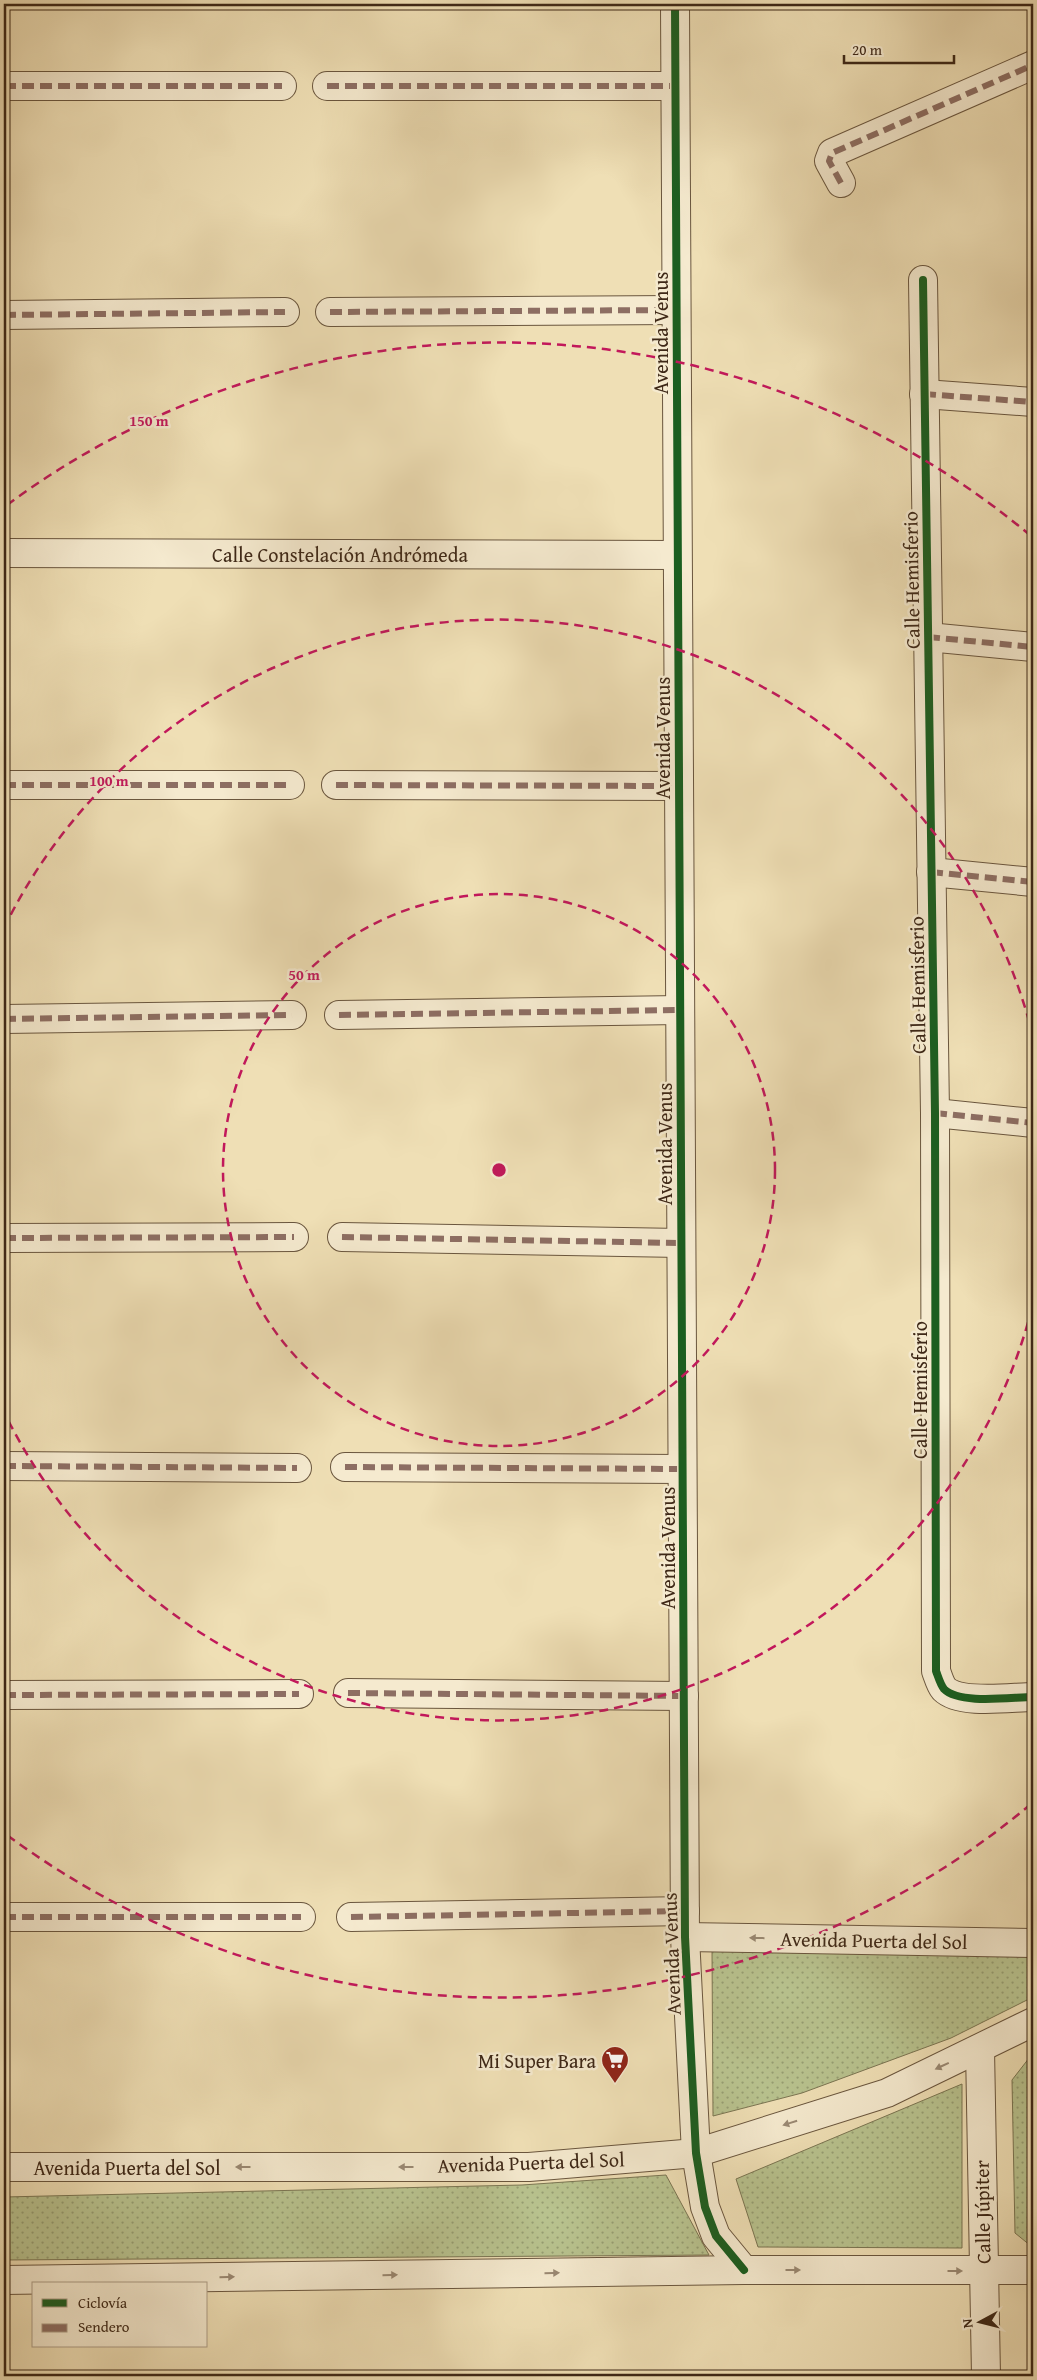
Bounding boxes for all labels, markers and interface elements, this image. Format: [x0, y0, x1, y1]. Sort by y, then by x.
scale bar [844, 32, 954, 64]
text: 20 m [852, 39, 883, 60]
street label: Avenida Venus [646, 272, 675, 394]
text: 150 m [129, 410, 169, 431]
street label: Calle Hemisferio [895, 511, 927, 649]
street label: Calle Constelación Andrómeda [212, 540, 468, 569]
street label: Avenida Venus [648, 677, 677, 799]
text: 100 m [89, 770, 129, 791]
street label: Calle Hemisferio [901, 916, 933, 1054]
text: 50 m [288, 964, 320, 985]
street label: Avenida Venus [650, 1083, 679, 1205]
centre of rings [490, 1161, 508, 1179]
street label: Calle Hemisferio [905, 1321, 934, 1459]
street label: Avenida Venus [653, 1487, 682, 1609]
street label: Avenida Venus [654, 1892, 688, 2016]
street label: Avenida Puerta del Sol [780, 1924, 968, 1956]
one-way arrow [749, 1934, 765, 1942]
supermarket icon: Mi Super Bara [600, 2045, 630, 2084]
place label: Mi Super Bara [478, 2046, 597, 2075]
one-way arrow [935, 2063, 949, 2071]
one-way arrow [783, 2120, 798, 2127]
street label: Avenida Puerta del Sol [437, 2144, 625, 2180]
street label: Avenida Puerta del Sol [33, 2153, 221, 2182]
street label: Calle Júpiter [967, 2160, 997, 2264]
one-way arrow [235, 2163, 251, 2171]
one-way arrow [397, 2163, 413, 2171]
one-way arrow [785, 2266, 801, 2274]
one-way arrow [947, 2267, 963, 2275]
one-way arrow [545, 2269, 561, 2277]
one-way arrow [382, 2271, 398, 2279]
one-way arrow [220, 2273, 236, 2281]
legend [32, 2282, 208, 2348]
text: Ciclovía [78, 2292, 127, 2313]
north arrow [954, 2298, 1004, 2348]
text: Sendero [78, 2316, 130, 2337]
text: N [957, 2317, 978, 2329]

